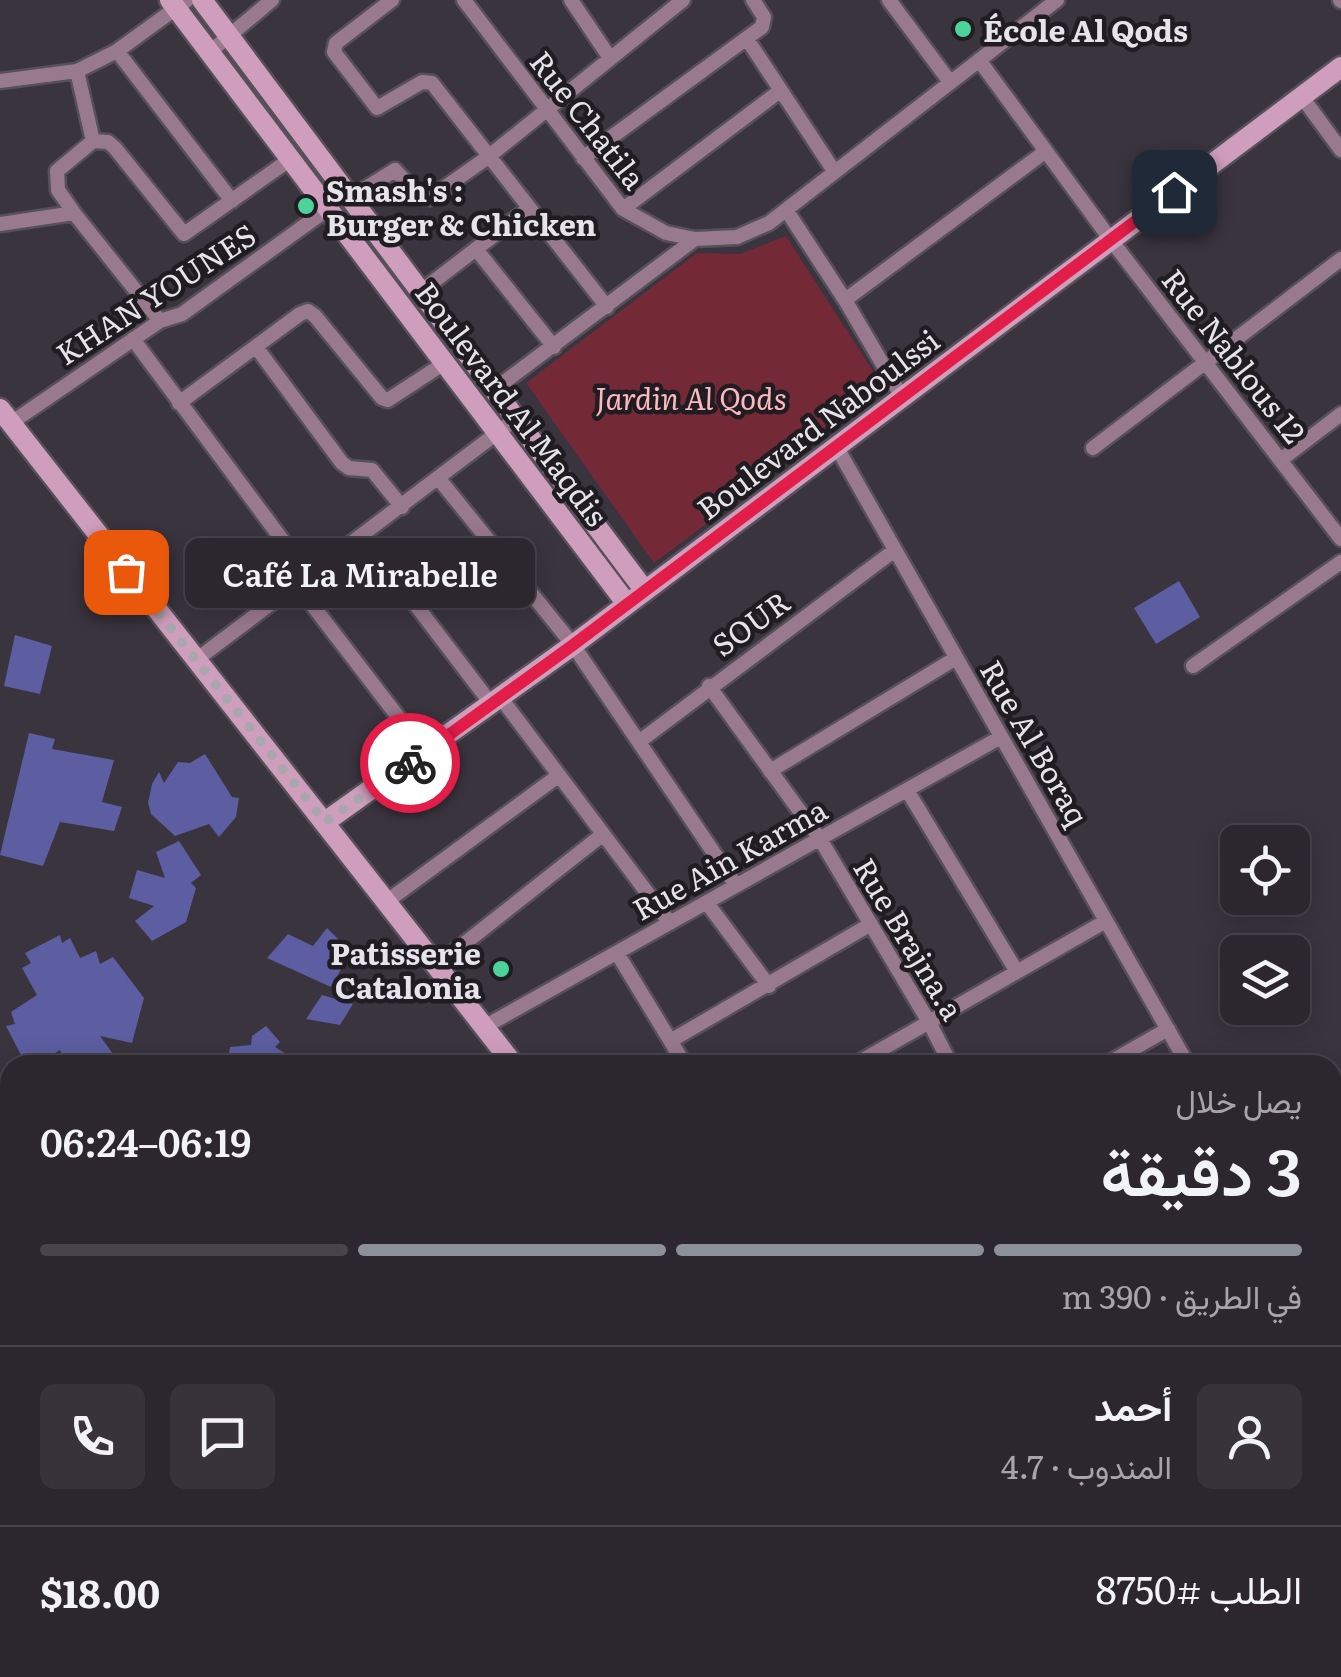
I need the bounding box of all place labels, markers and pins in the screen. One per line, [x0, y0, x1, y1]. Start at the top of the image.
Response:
place label: École Al Qods [983, 7, 1188, 51]
marker: École Al Qods [952, 18, 974, 40]
pin [1132, 150, 1217, 235]
place label: Smash's : Burger & Chicken [326, 167, 597, 245]
marker: Smash's : Burger & Chicken [295, 195, 317, 217]
pin [84, 530, 169, 615]
callout: Café La Mirabelle [186, 537, 536, 607]
place label: Patisserie Catalonia [330, 930, 482, 1008]
marker: Patisserie Catalonia [490, 958, 512, 980]

